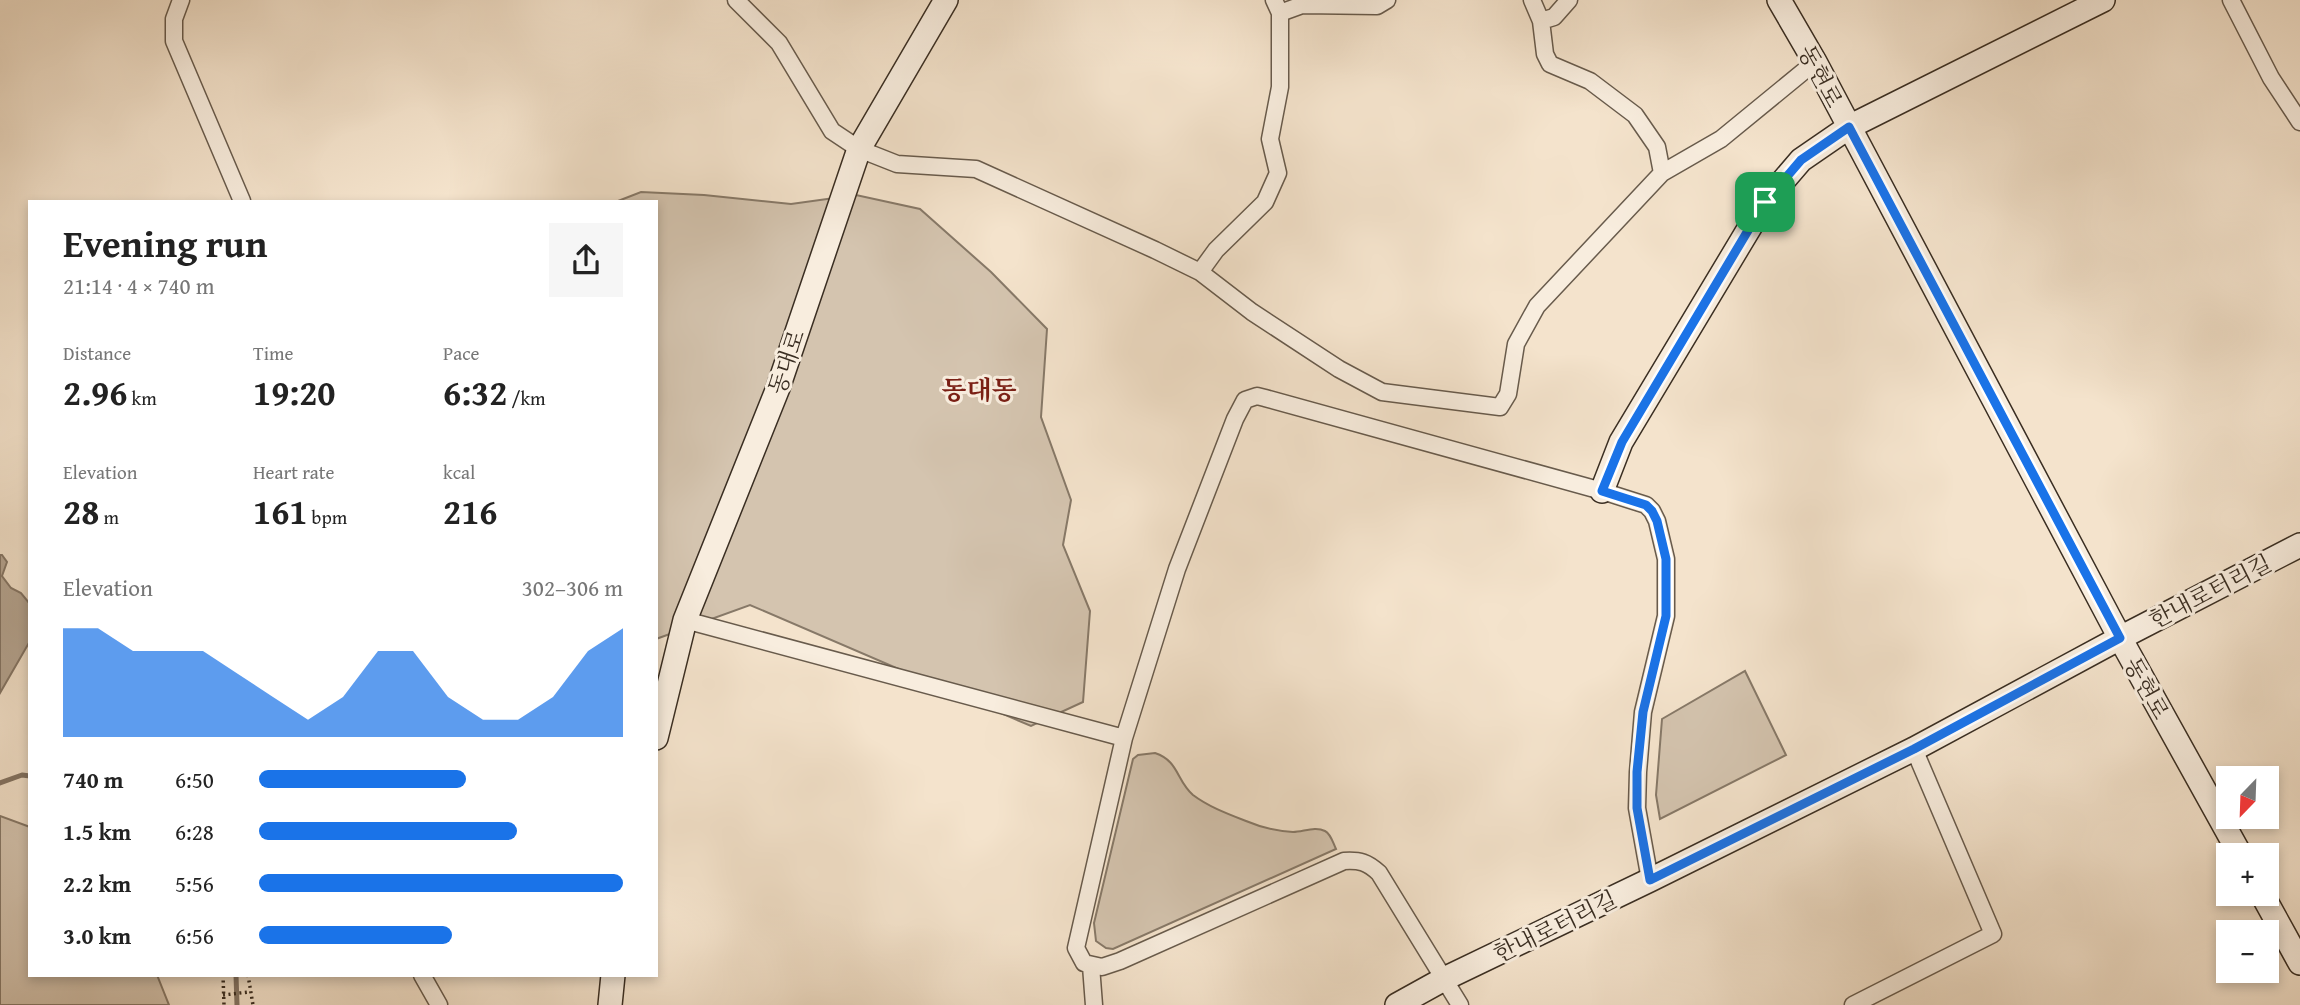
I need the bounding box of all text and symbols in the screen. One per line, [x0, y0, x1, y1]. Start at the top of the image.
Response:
street label: 동현로 [1791, 39, 1851, 113]
pin [1735, 172, 1795, 232]
icon: arrive [1746, 183, 1784, 221]
text: Evening run [63, 215, 267, 271]
button: share [549, 223, 623, 297]
text: 21:14 · 4 × 740 m [63, 269, 215, 302]
street label: 동대로 [760, 325, 812, 399]
text: Distance [63, 339, 131, 367]
text: Time [253, 339, 293, 367]
text: Pace [443, 339, 480, 367]
text: 2.96 [63, 367, 127, 418]
text: 19:20 [253, 367, 335, 418]
text: 6:32 [443, 367, 507, 418]
district label: 동대동 [941, 370, 1017, 409]
text: km [127, 384, 157, 412]
text: /km [507, 384, 546, 412]
text: Elevation [63, 458, 137, 486]
text: Heart rate [253, 458, 334, 486]
text: kcal [443, 458, 475, 486]
text: 28 [63, 486, 99, 537]
text: 161 [253, 486, 307, 537]
text: 216 [443, 486, 497, 537]
text: m [99, 503, 119, 531]
text: bpm [307, 503, 347, 531]
street label: 한내로터리길 [2143, 546, 2277, 636]
text: Elevation [63, 571, 153, 604]
text: 302–306 m [522, 571, 623, 604]
street label: 동현로 [2116, 651, 2178, 725]
text: 740 m [63, 763, 124, 796]
text: 6:50 [175, 763, 214, 796]
north arrow [2216, 766, 2278, 830]
map controls [2216, 766, 2279, 983]
text: 1.5 km [63, 815, 131, 848]
text: 6:28 [175, 815, 214, 848]
button: + [2216, 843, 2279, 906]
text: 2.2 km [63, 867, 131, 900]
text: 5:56 [175, 867, 214, 900]
street label: 한내로터리길 [1488, 882, 1622, 970]
text: 3.0 km [63, 919, 131, 952]
text: 6:56 [175, 919, 214, 952]
button: − [2216, 920, 2279, 983]

